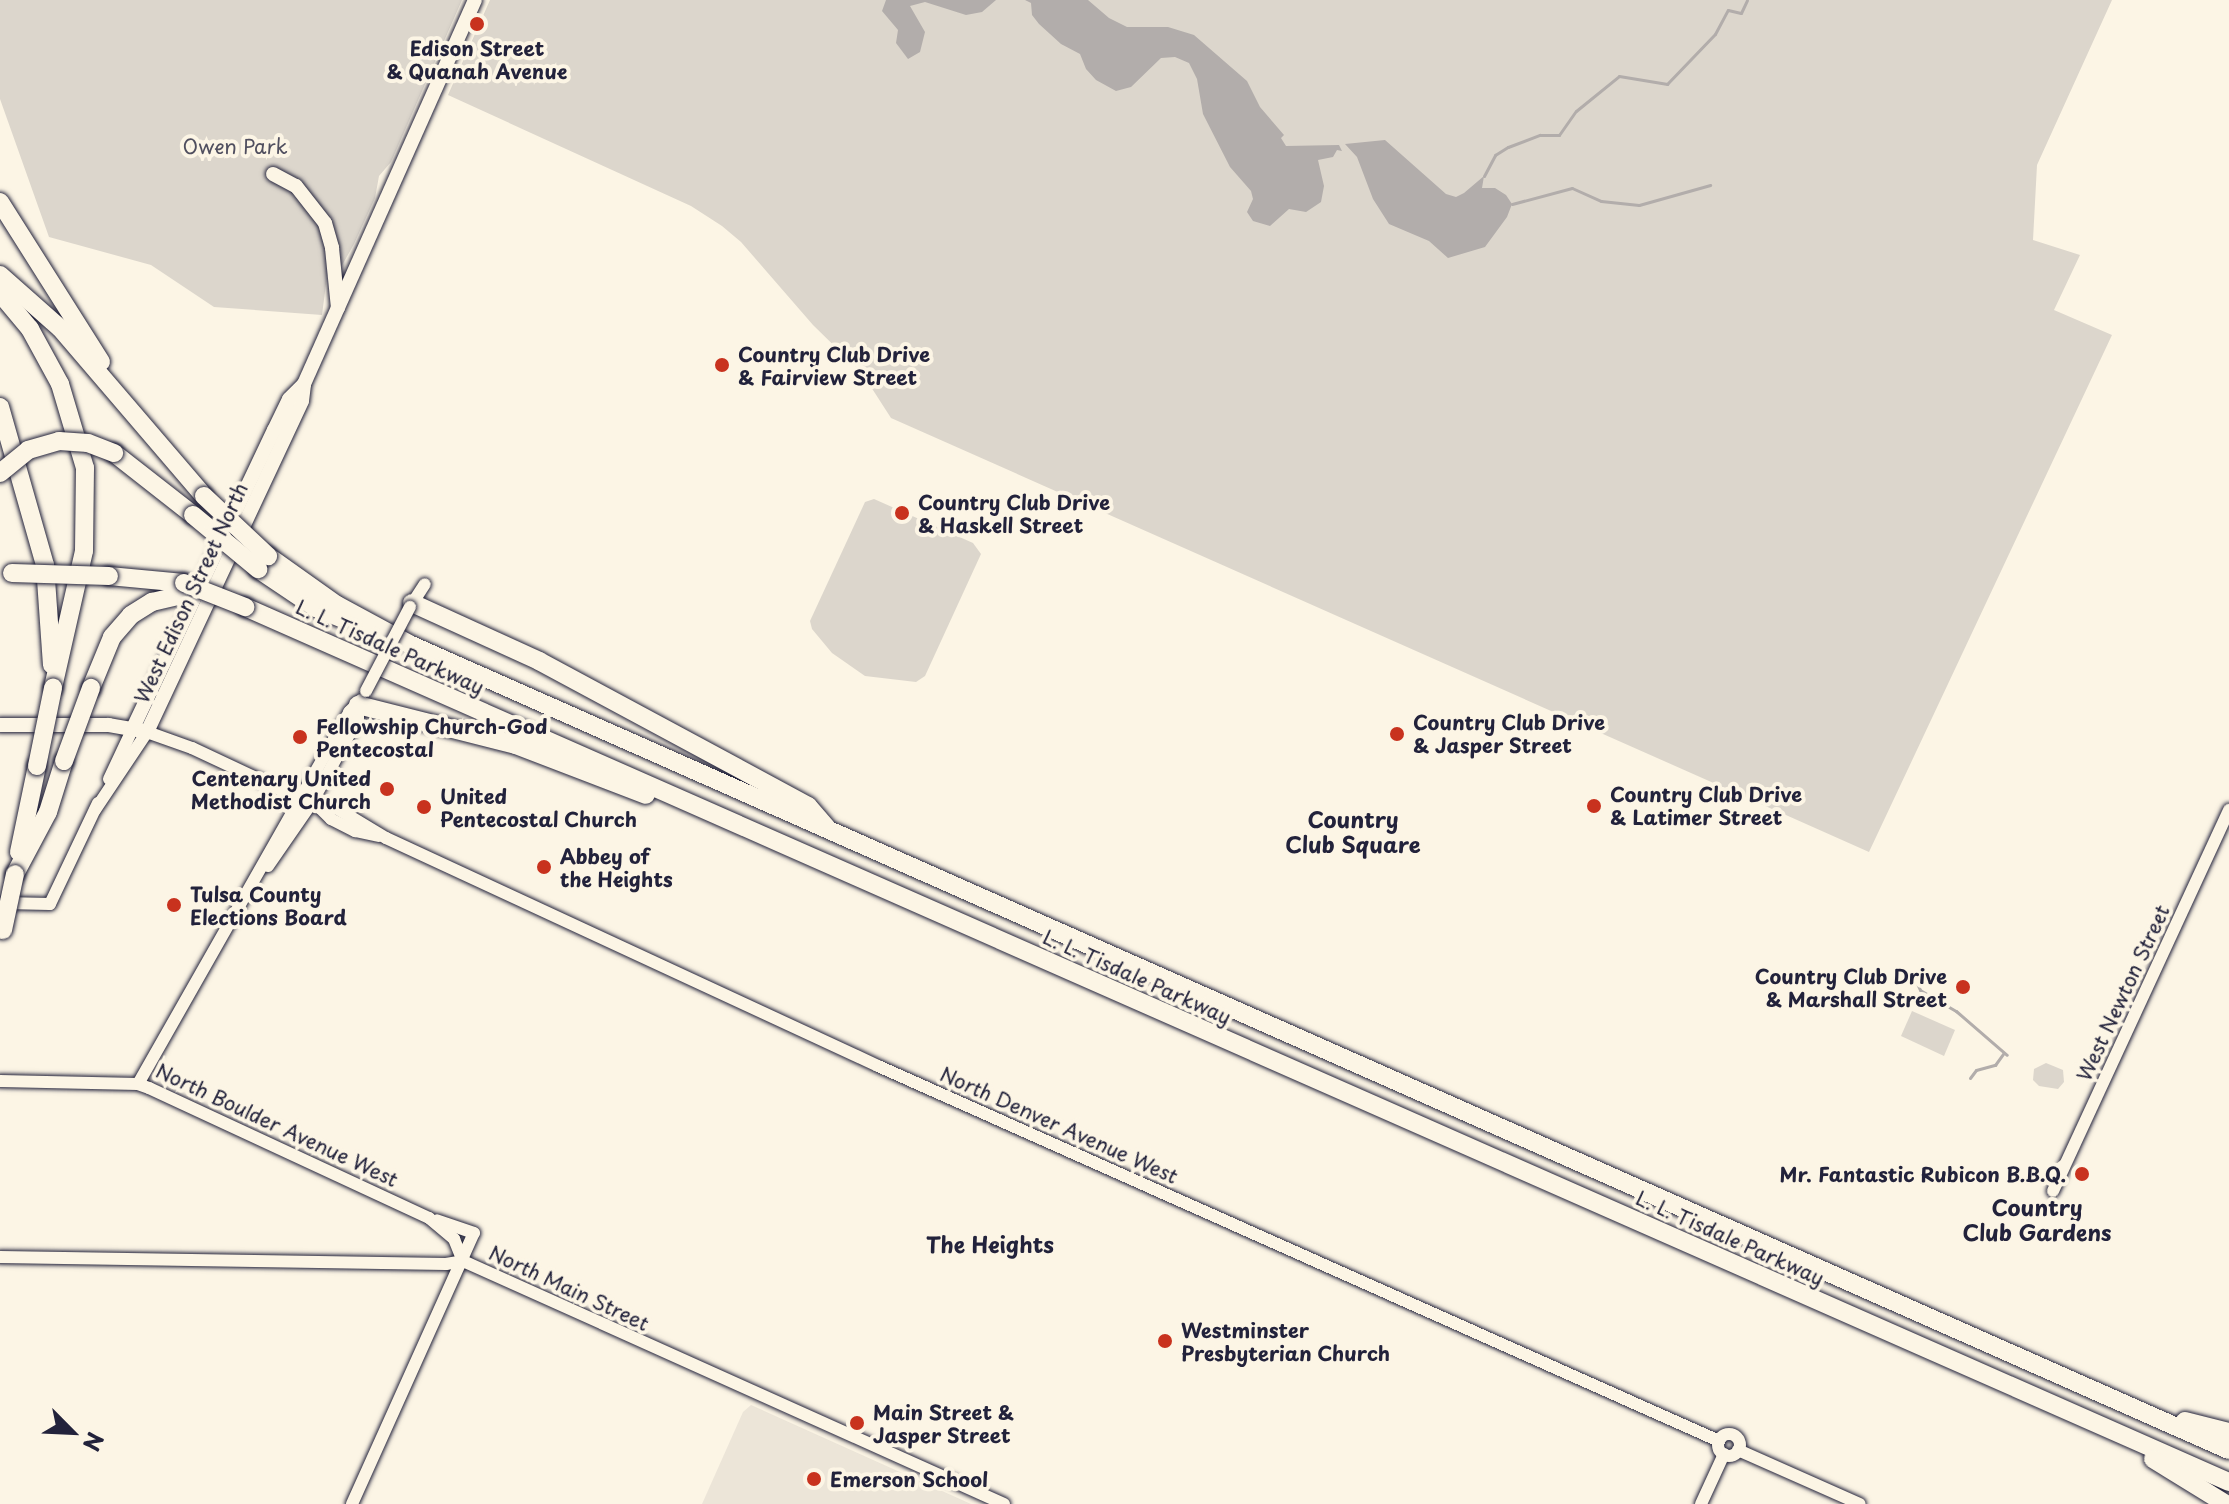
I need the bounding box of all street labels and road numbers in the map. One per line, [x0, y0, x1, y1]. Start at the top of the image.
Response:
street label: West Edison Street North [129, 478, 253, 708]
street label: L. L. Tisdale Parkway [291, 594, 489, 700]
street label: West Newton Street [2071, 900, 2175, 1086]
street label: L. L. Tisdale Parkway [1038, 924, 1236, 1030]
street label: North Boulder Avenue West [152, 1058, 402, 1192]
street label: North Denver Avenue West [936, 1062, 1182, 1188]
street label: L. L. Tisdale Parkway [1631, 1185, 1829, 1291]
street label: North Main Street [484, 1240, 654, 1336]

